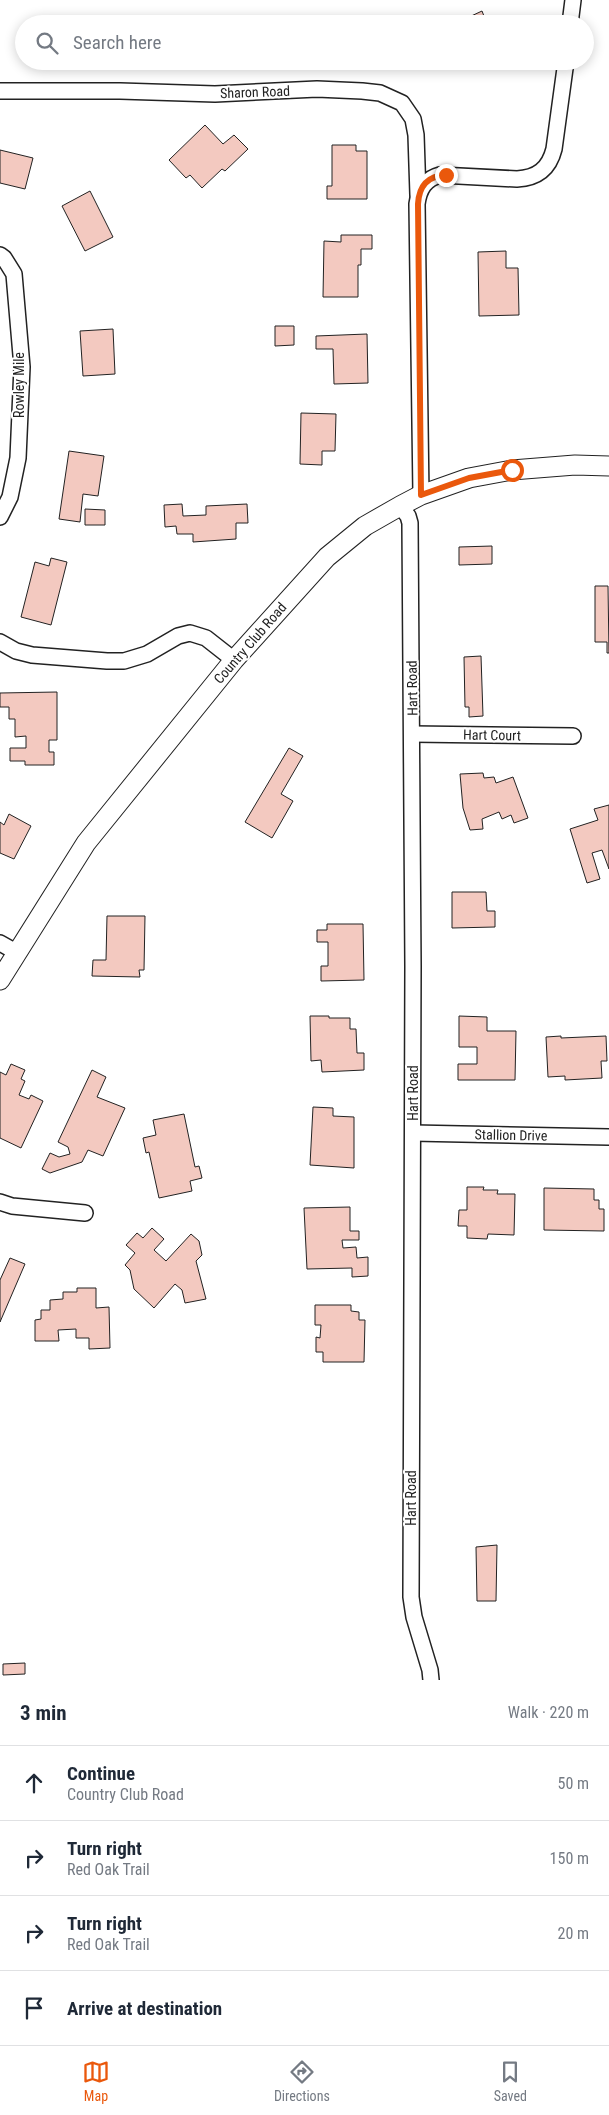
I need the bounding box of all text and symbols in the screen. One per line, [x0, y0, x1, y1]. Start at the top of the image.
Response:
search box [15, 15, 594, 70]
icon: search [33, 29, 61, 57]
text: Search here [73, 31, 161, 54]
street label: Sharon Road [220, 83, 290, 101]
route end [435, 164, 458, 187]
street label: Rowley Mile [11, 352, 27, 418]
route start [501, 459, 524, 482]
street label: Country Club Road [210, 599, 290, 687]
street label: Hart Road [404, 660, 420, 716]
street label: Hart Court [463, 726, 521, 744]
street label: Hart Road [405, 1065, 421, 1121]
street label: Stallion Drive [475, 1126, 548, 1144]
street label: Hart Road [403, 1470, 419, 1526]
text: 3 min [20, 1701, 67, 1725]
text: Walk · 220 m [508, 1703, 589, 1722]
text: Continue [67, 1762, 135, 1785]
icon: ahead [20, 1769, 48, 1797]
text: 50 m [557, 1774, 589, 1793]
text: Country Club Road [67, 1785, 184, 1804]
text: Turn right [67, 1837, 142, 1860]
icon: right [20, 1844, 48, 1872]
text: 150 m [550, 1849, 589, 1868]
text: Red Oak Trail [67, 1860, 150, 1879]
text: Turn right [67, 1912, 142, 1935]
icon: right [20, 1919, 48, 1947]
text: 20 m [557, 1924, 589, 1943]
text: Red Oak Trail [67, 1935, 150, 1954]
icon: arrive [20, 1994, 48, 2022]
text: Arrive at destination [67, 1997, 222, 2020]
tab: Map [82, 2058, 110, 2104]
tab: Directions [274, 2058, 330, 2104]
tab: Saved [494, 2058, 527, 2104]

